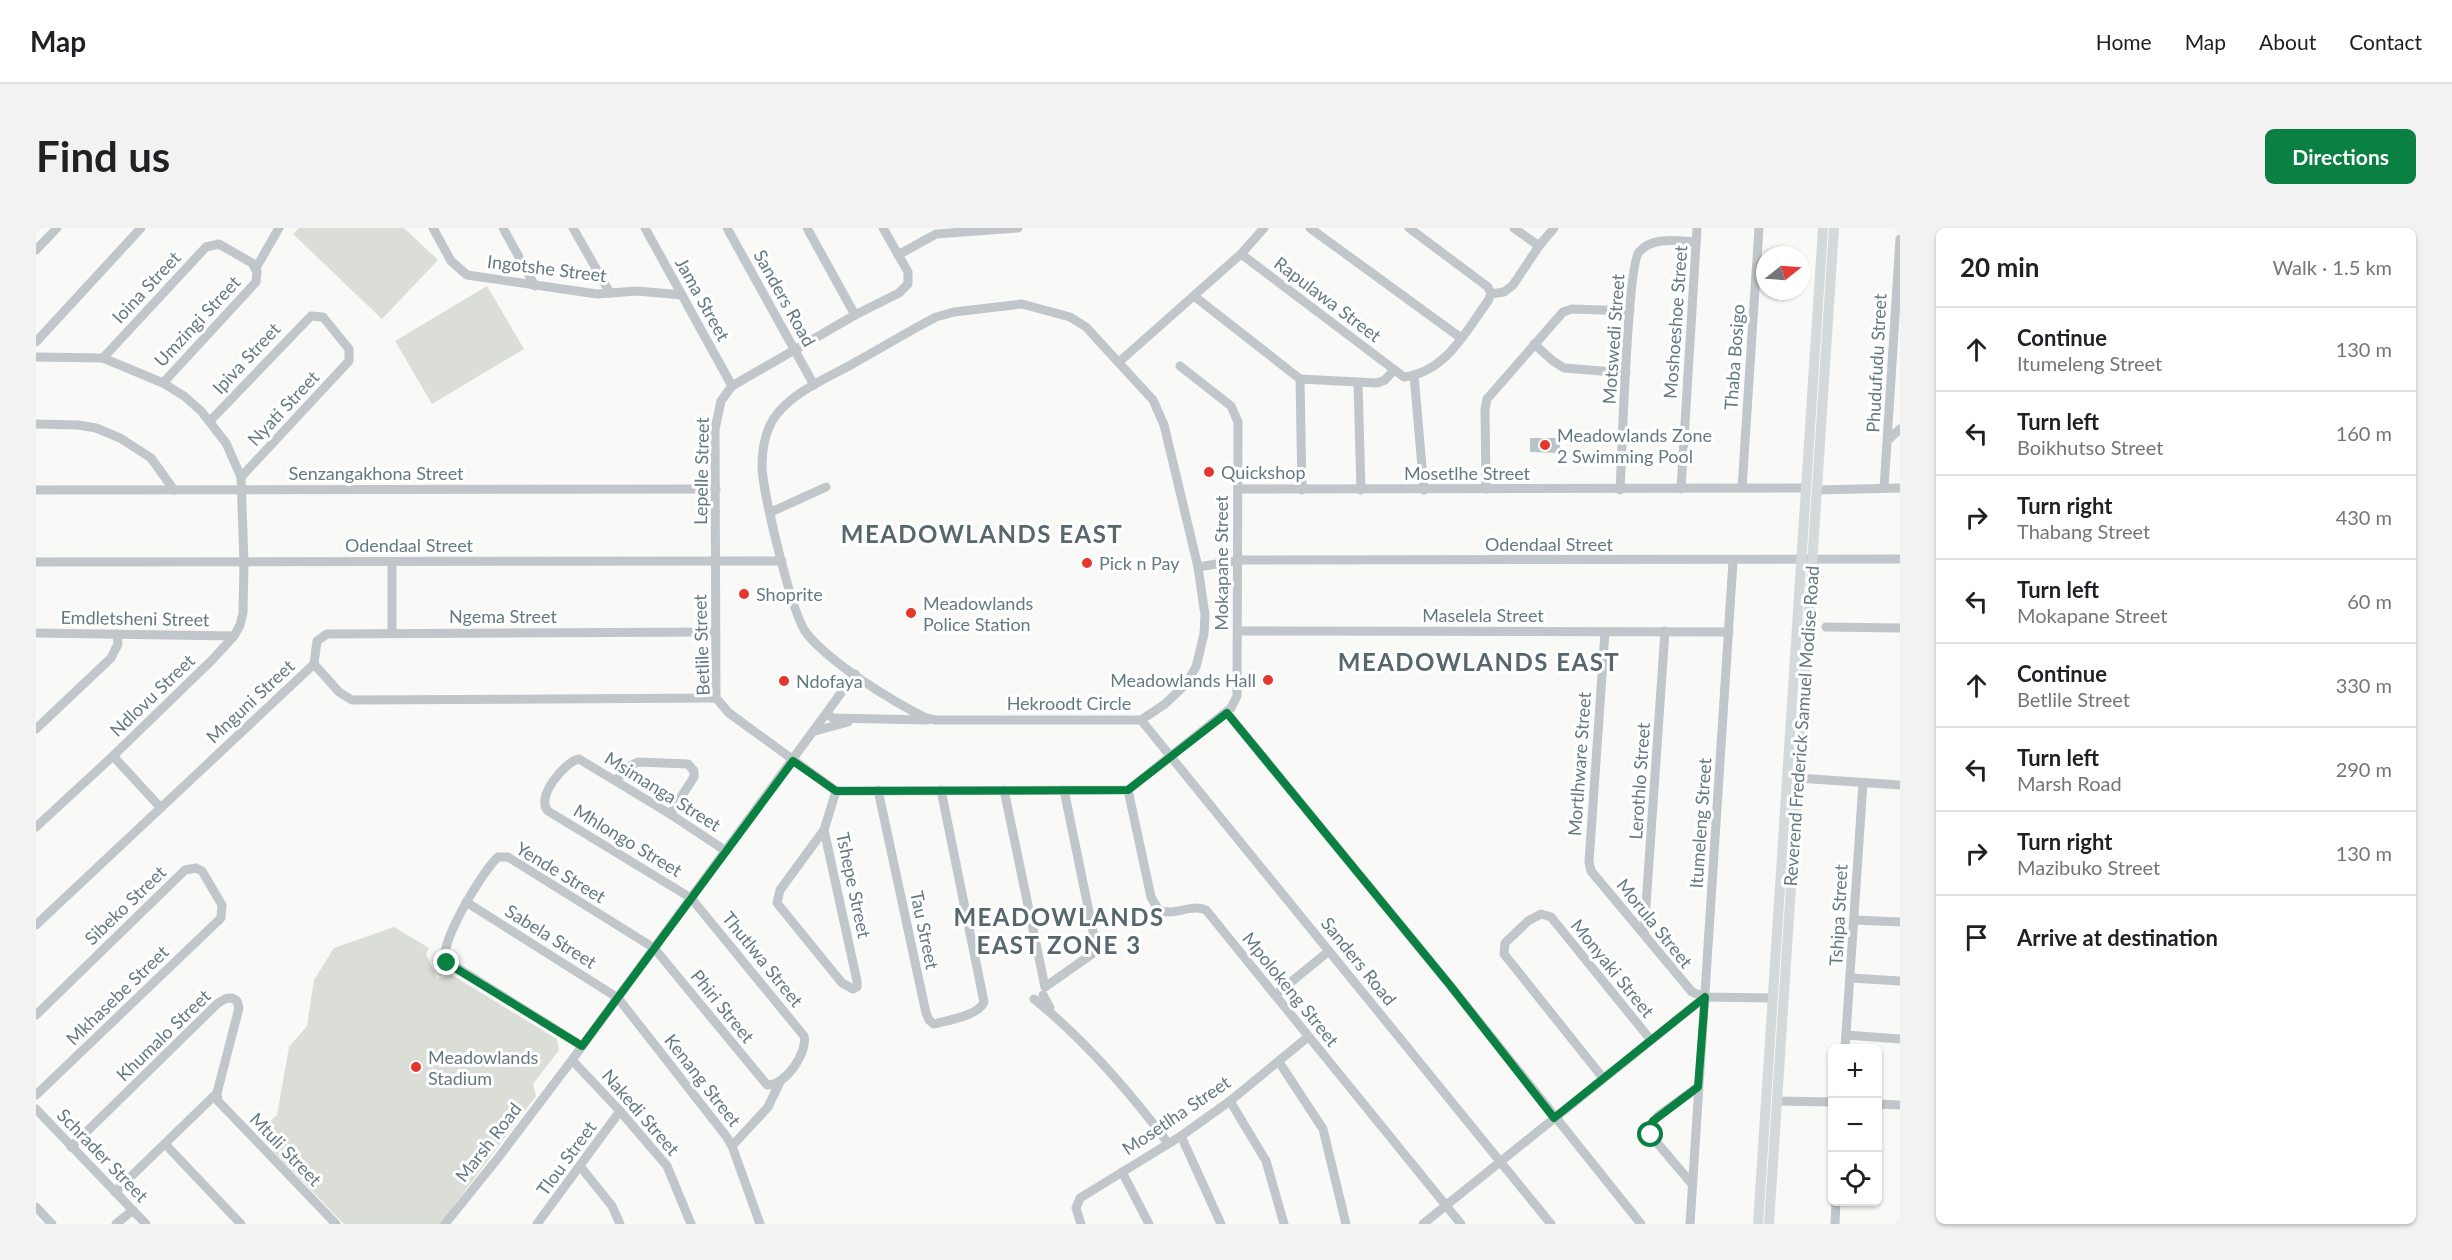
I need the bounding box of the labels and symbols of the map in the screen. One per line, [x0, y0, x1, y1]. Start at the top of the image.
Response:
street label: Moshoeshoe Street [1659, 244, 1691, 399]
street label: Ioina Street [107, 246, 185, 328]
street label: Sanders Road [749, 246, 821, 350]
north arrow [1756, 246, 1810, 300]
street label: Ingotshe Street [486, 250, 608, 286]
street label: Rapulawa Street [1270, 252, 1386, 347]
street label: Jama Street [671, 253, 735, 345]
street label: Umzingi Street [149, 271, 245, 371]
street label: Motswedi Street [1597, 273, 1629, 405]
street label: Phudufudu Street [1861, 292, 1891, 433]
street label: Thaba Bosigo [1719, 303, 1749, 411]
street label: Ipiva Street [207, 317, 285, 398]
street label: Nyati Street [243, 366, 324, 450]
street label: Lepelle Street [689, 416, 713, 525]
place label: Meadowlands Zone 2 Swimming Pool [1557, 424, 1712, 467]
marker: Meadowlands Zone 2 Swimming Pool [1538, 438, 1552, 452]
place label: Quickshop [1221, 461, 1306, 483]
street label: Senzangakhona Street [288, 462, 464, 484]
street label: Mosetlhe Street [1404, 462, 1531, 484]
marker: Quickshop [1202, 465, 1216, 479]
street label: Mokapane Street [1210, 495, 1232, 631]
district label: MEADOWLANDS EAST [841, 519, 1123, 548]
street label: Odendaal Street [1485, 533, 1614, 555]
street label: Odendaal Street [345, 534, 474, 556]
place label: Pick n Pay [1099, 552, 1180, 574]
marker: Pick n Pay [1080, 556, 1094, 570]
street label: Reverend Frederick Samuel Modise Road [1779, 565, 1823, 887]
place label: Shoprite [756, 583, 823, 605]
marker: Shoprite [737, 587, 751, 601]
place label: Meadowlands Police Station [923, 592, 1033, 635]
street label: Betlile Street [688, 593, 714, 696]
street label: Maselela Street [1422, 604, 1544, 626]
street label: Ngema Street [449, 605, 558, 627]
street label: Emdletsheni Street [60, 606, 210, 630]
marker: Meadowlands Police Station [904, 606, 918, 620]
district label: MEADOWLANDS EAST [1338, 647, 1620, 676]
street label: Ndlovu Street [105, 649, 199, 741]
street label: Mnguni Street [201, 654, 299, 747]
place label: Meadowlands Hall [1110, 669, 1256, 691]
place label: Ndofaya [796, 670, 863, 692]
marker: Meadowlands Hall [1261, 673, 1275, 687]
marker: Ndofaya [777, 674, 791, 688]
street label: Mortlhware Street [1563, 691, 1595, 837]
street label: Hekroodt Circle [1007, 692, 1131, 714]
street label: Lerothlo Street [1624, 721, 1654, 840]
street label: Msimanga Street [601, 747, 726, 836]
street label: Itumeleng Street [1684, 756, 1716, 889]
street label: Mhlongo Street [570, 799, 687, 881]
street label: Tshepe Street [832, 830, 876, 940]
street label: Yende Street [512, 837, 610, 908]
street label: Sibeko Street [80, 860, 171, 949]
street label: Tshipa Street [1824, 863, 1852, 966]
street label: Morula Street [1612, 874, 1698, 972]
street label: Tau Street [906, 889, 944, 972]
street label: Sabela Street [501, 899, 601, 973]
district label: MEADOWLANDS EAST ZONE 3 [953, 902, 1165, 959]
street label: Thutlwa Street [718, 907, 808, 1012]
street label: Sanders Road [1317, 912, 1401, 1010]
street label: Monyaki Street [1567, 914, 1660, 1022]
street label: Mpolokeng Street [1238, 927, 1344, 1051]
street label: Mkhasebe Street [61, 940, 173, 1049]
route end [433, 949, 459, 975]
street label: Phiri Street [687, 965, 760, 1048]
street label: Khumalo Street [111, 984, 215, 1085]
street label: Kenang Street [660, 1029, 746, 1131]
place label: Meadowlands Stadium [428, 1046, 538, 1089]
marker: Meadowlands Stadium [409, 1060, 423, 1074]
street label: Nakedi Street [598, 1064, 685, 1160]
street label: Mosetlha Street [1118, 1070, 1235, 1159]
street label: Marsh Road [450, 1098, 526, 1186]
street label: Schrader Street [53, 1104, 153, 1207]
street label: Mtuli Street [246, 1108, 327, 1191]
street label: Tlou Street [532, 1116, 601, 1200]
route start [1637, 1121, 1663, 1147]

